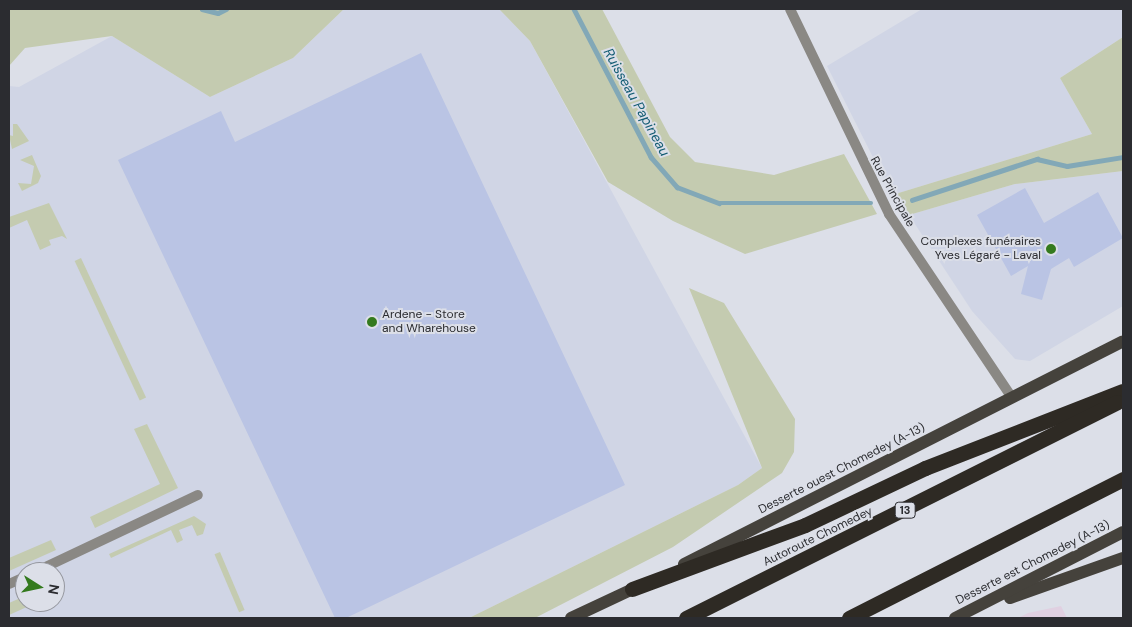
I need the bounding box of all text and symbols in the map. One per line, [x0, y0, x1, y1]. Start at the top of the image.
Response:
water label: Ruisseau Papineau [600, 45, 674, 159]
street label: Rue Principale [867, 154, 917, 230]
place label: Complexes funéraires Yves Légaré - Laval [921, 235, 1041, 263]
marker: Complexes funéraires Yves Légaré - Laval [1045, 243, 1057, 255]
place label: Ardene - Store and Wharehouse [382, 308, 476, 336]
marker: Ardene - Store and Wharehouse [366, 316, 378, 328]
street label: Desserte ouest Chomedey (A-13) [756, 421, 928, 517]
road number: 13 [894, 502, 916, 518]
street label: Autoroute Chomedey [761, 504, 875, 570]
street label: Desserte est Chomedey (A-13) [954, 518, 1112, 608]
north arrow [15, 562, 65, 612]
text: N [44, 583, 64, 596]

